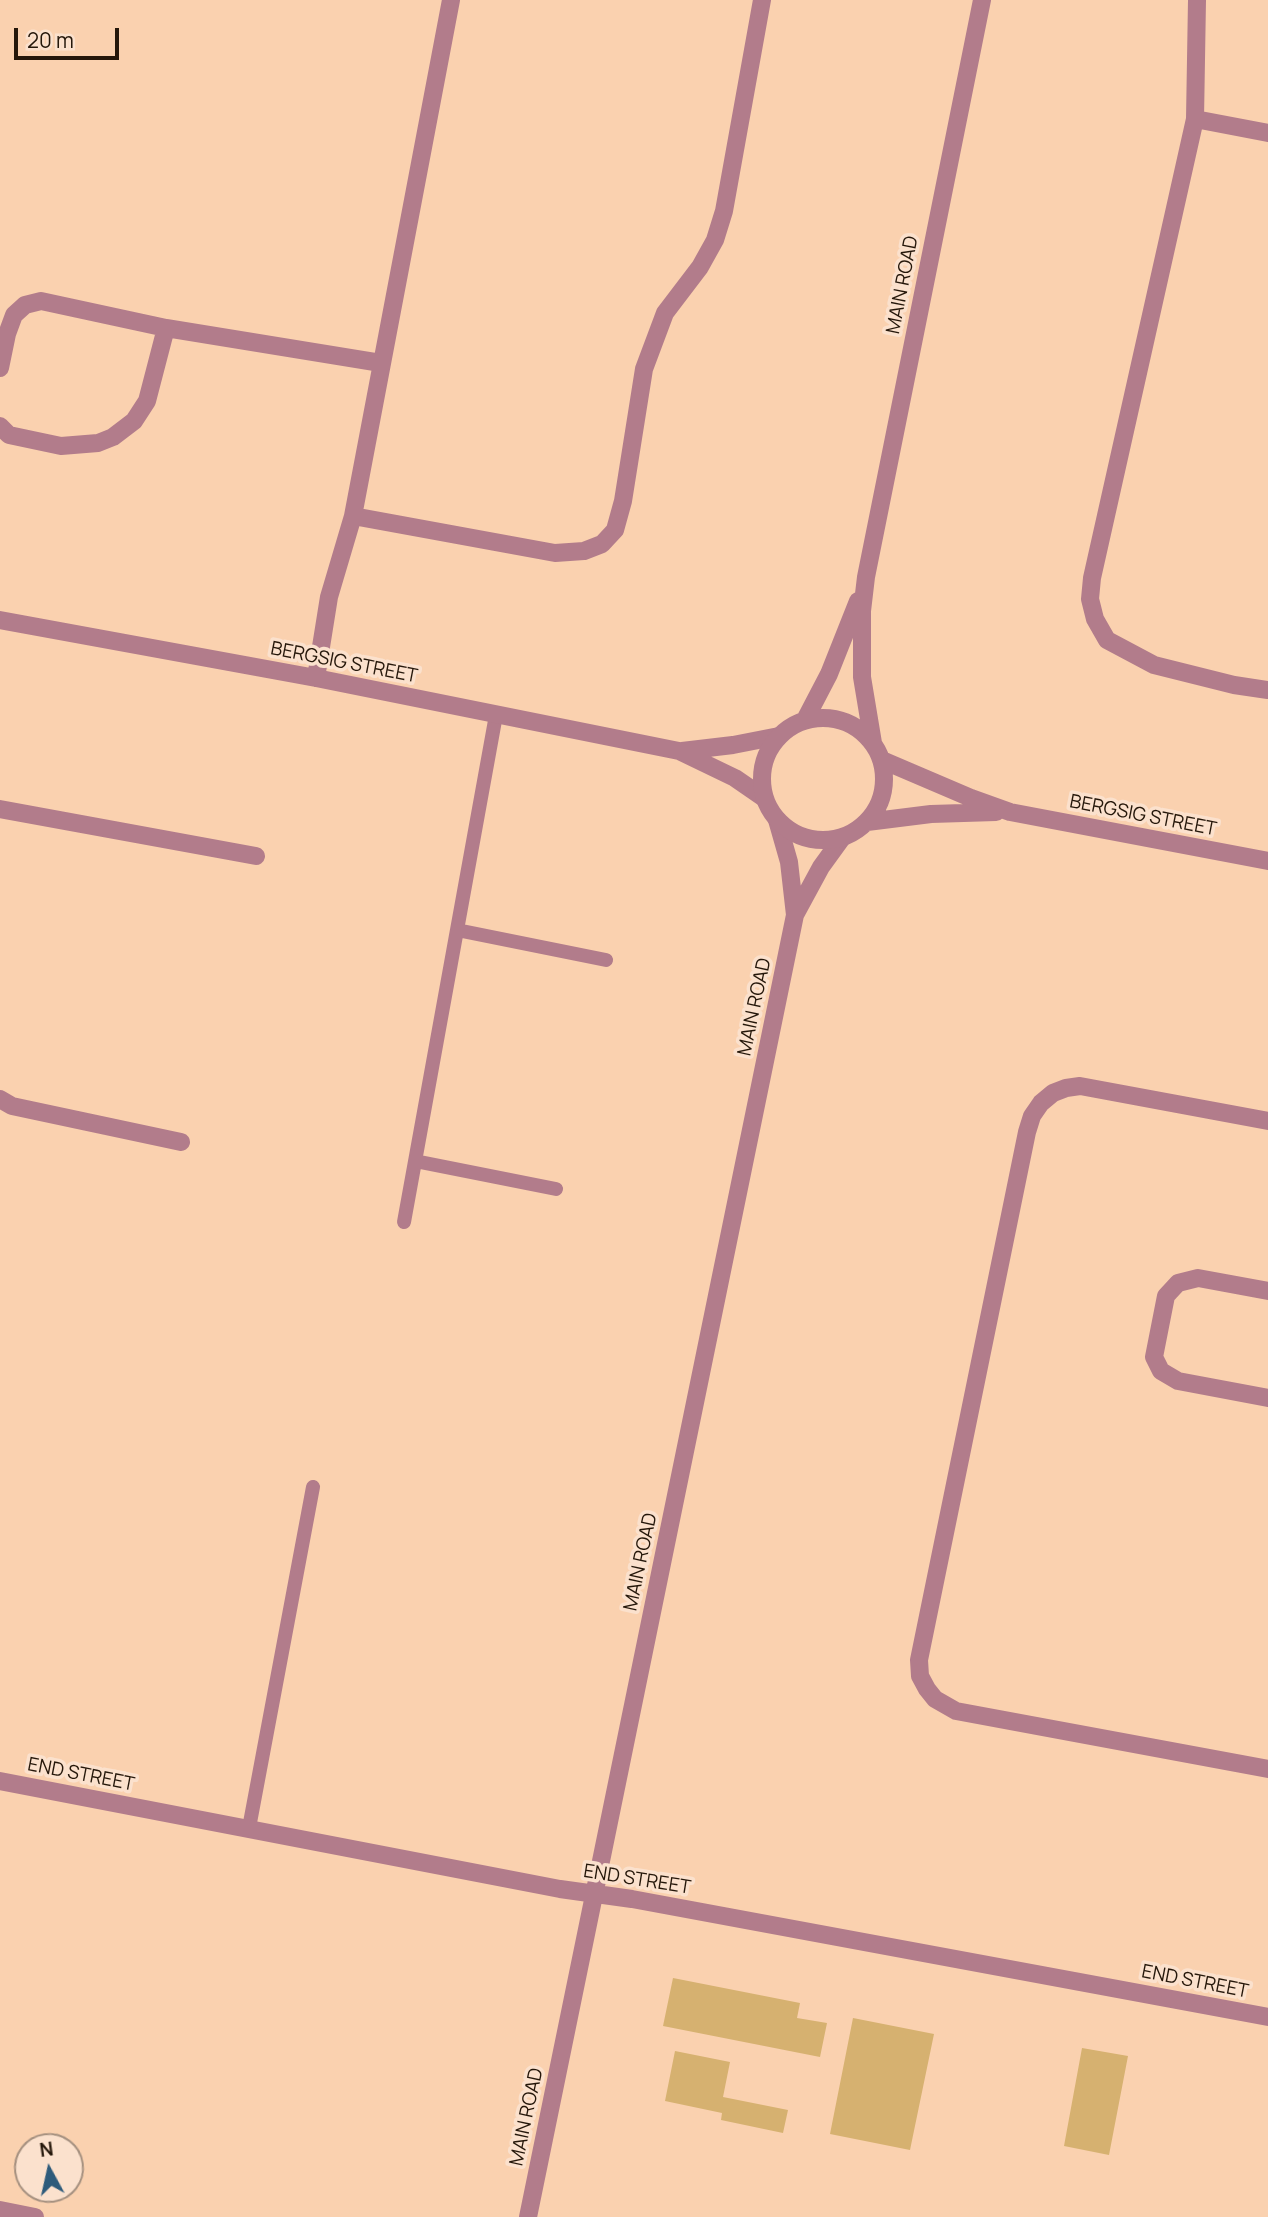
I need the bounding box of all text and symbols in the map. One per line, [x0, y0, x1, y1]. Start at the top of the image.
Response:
scale bar [18, 14, 122, 58]
text: 20 m [27, 26, 74, 54]
street label: MAIN ROAD [882, 234, 924, 336]
street label: BERGSIG STREET [269, 638, 419, 688]
street label: BERGSIG STREET [1068, 791, 1218, 841]
street label: MAIN ROAD [734, 956, 776, 1058]
street label: MAIN ROAD [620, 1511, 662, 1613]
street label: END STREET [26, 1753, 136, 1797]
street label: END STREET [582, 1860, 692, 1900]
street label: END STREET [1140, 1960, 1250, 2004]
street label: MAIN ROAD [506, 2066, 548, 2168]
north arrow [14, 2133, 84, 2203]
text: N [38, 2135, 55, 2163]

